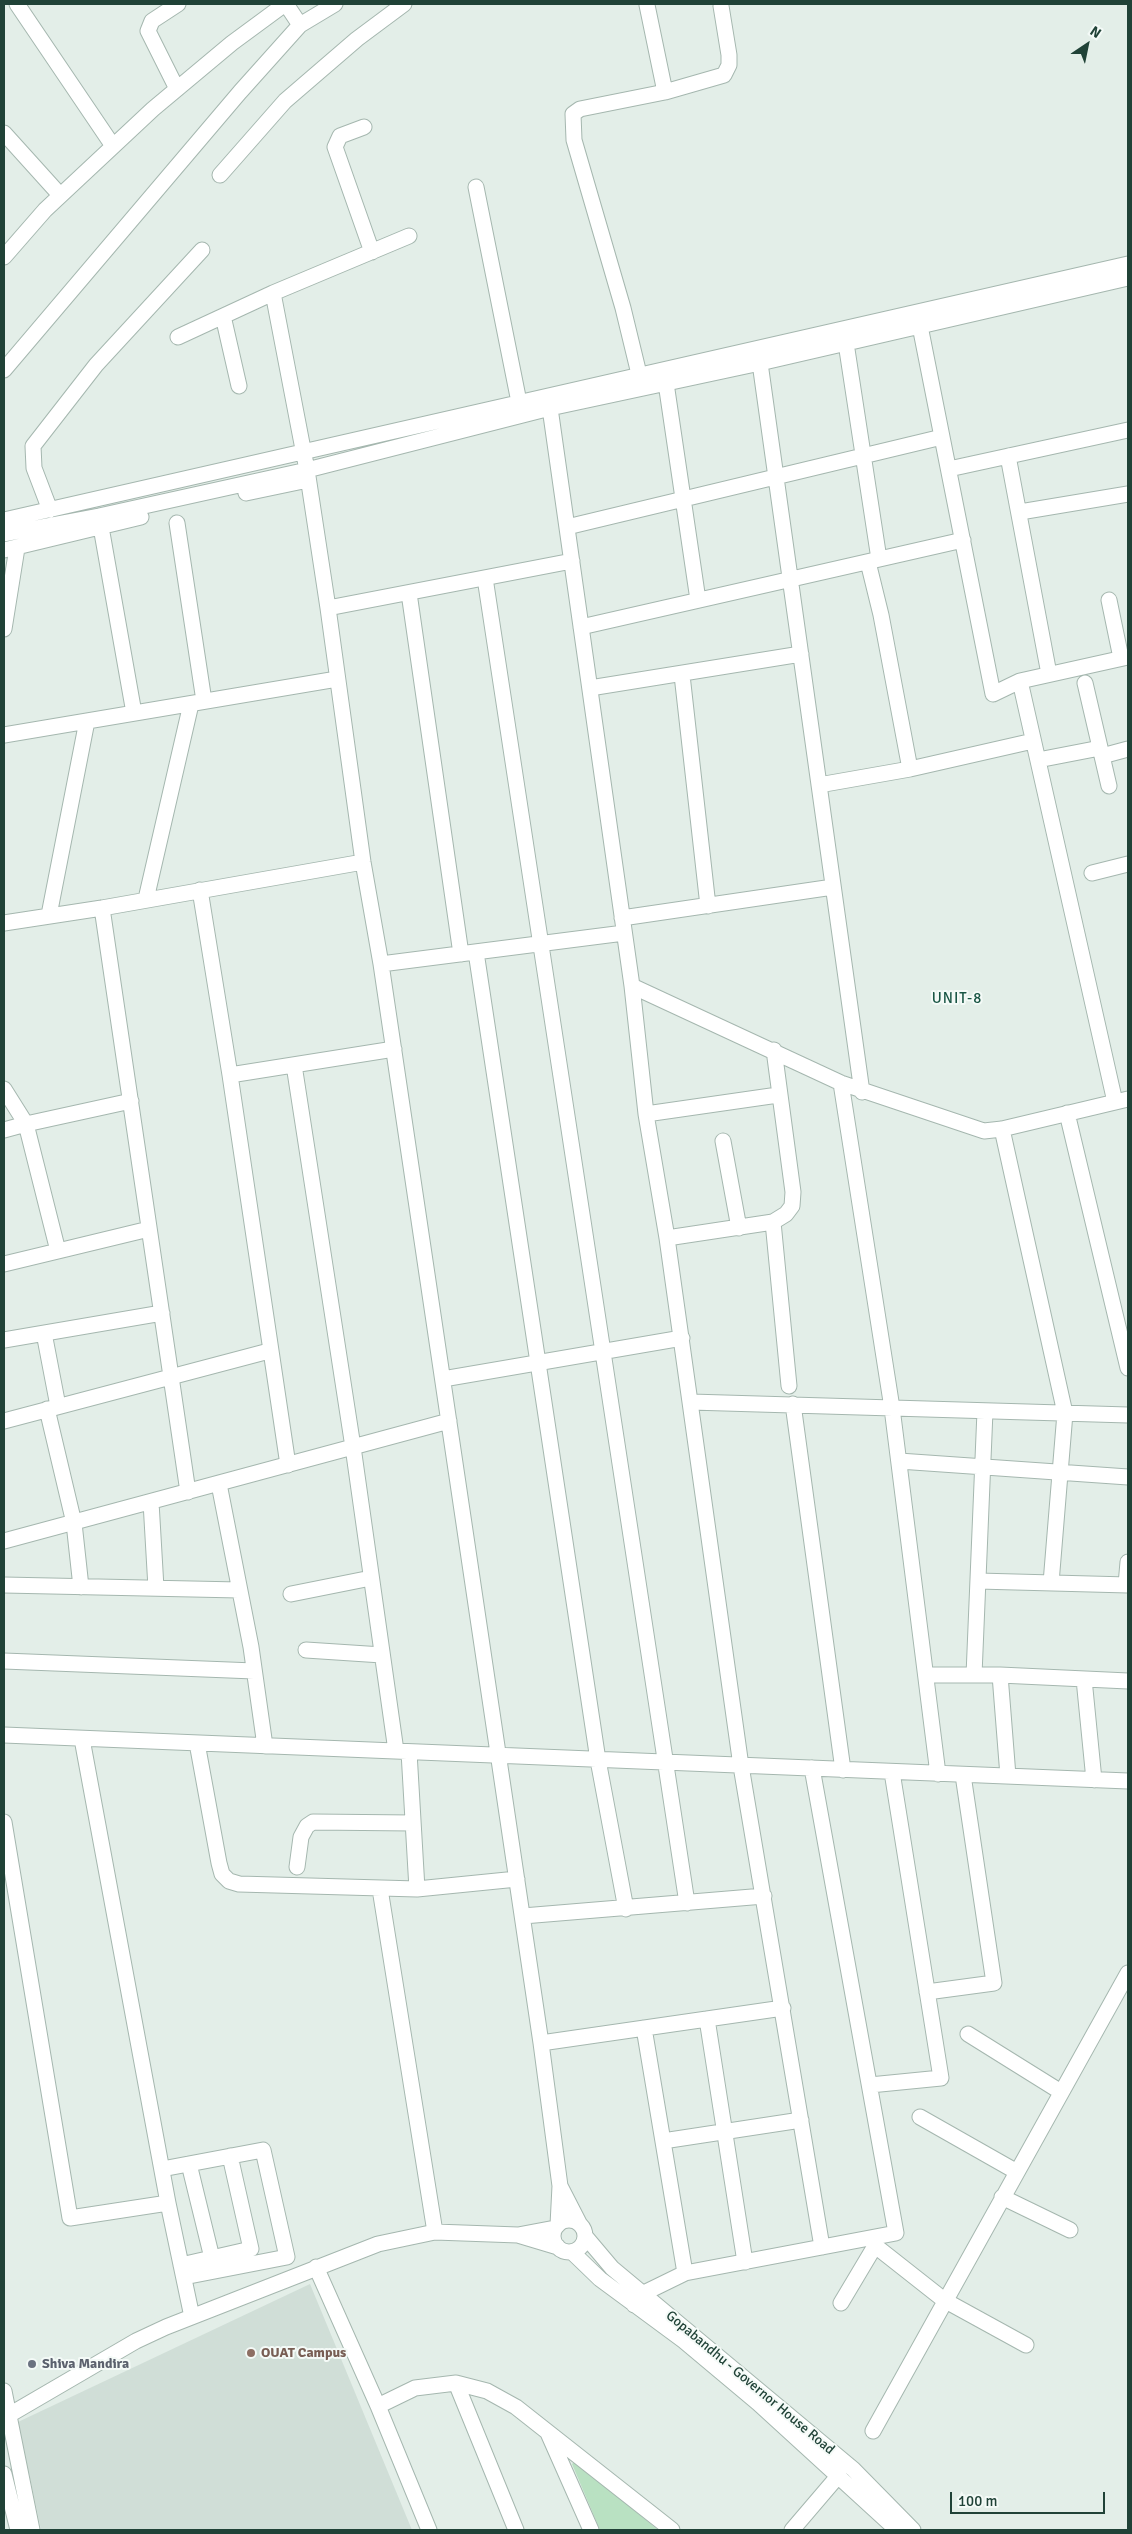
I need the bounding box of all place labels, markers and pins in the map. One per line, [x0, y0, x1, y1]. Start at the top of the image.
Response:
place label: OUAT Campus [261, 2345, 346, 2361]
marker: OUAT Campus [245, 2347, 257, 2359]
place label: Shiva Mandira [42, 2356, 129, 2372]
marker: Shiva Mandira [26, 2358, 38, 2370]

